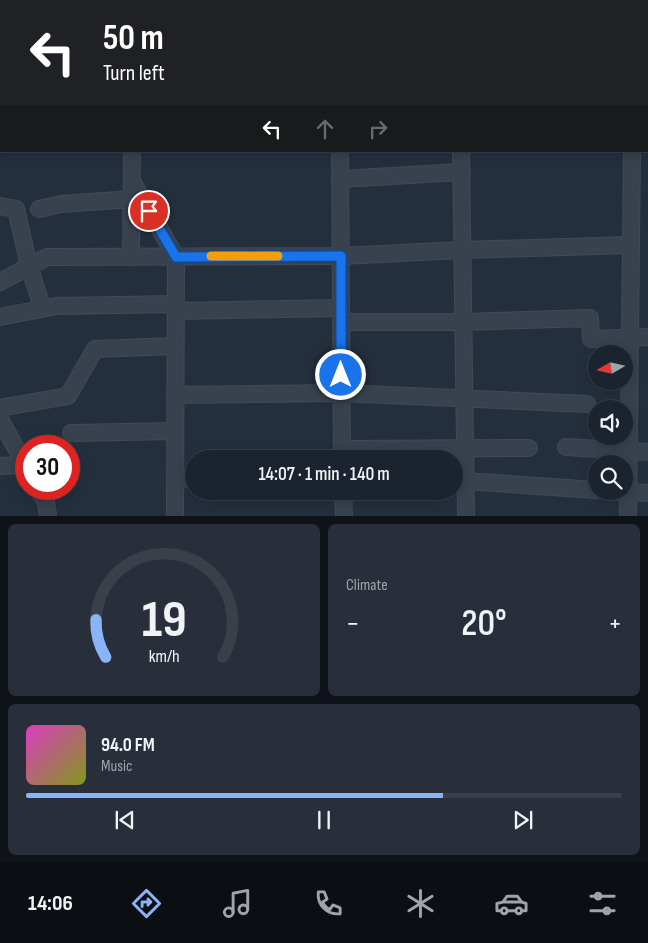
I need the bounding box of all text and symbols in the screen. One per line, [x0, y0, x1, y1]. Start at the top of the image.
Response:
text: 50 m [103, 17, 164, 60]
icon: left [20, 20, 85, 85]
text: Turn left [103, 60, 165, 87]
icon: left [258, 115, 286, 143]
icon: ahead [311, 115, 339, 143]
icon: right [364, 115, 392, 143]
pin [128, 190, 170, 232]
icon: arrive [135, 197, 163, 225]
north arrow [588, 345, 632, 390]
map controls [588, 345, 633, 500]
position arrow [314, 348, 366, 400]
button: sound [588, 400, 633, 445]
speed limit sign: 30 [15, 435, 80, 500]
button: search [588, 455, 633, 500]
text: 14:07 · 1 min · 140 m [258, 463, 390, 486]
text: Climate [346, 576, 388, 595]
text: 19 [141, 589, 187, 652]
text: 20° [461, 601, 507, 646]
text: − [346, 607, 360, 640]
text: + [608, 607, 622, 640]
text: km/h [149, 646, 179, 667]
text: 94.0 FM [101, 734, 155, 757]
text: Music [101, 757, 132, 776]
icon: previous [111, 806, 139, 834]
icon: pause [310, 806, 338, 834]
icon: next [509, 806, 537, 834]
icon: directions [129, 886, 164, 921]
icon: music [220, 886, 255, 921]
icon: phone [311, 886, 346, 921]
icon: climate [403, 886, 438, 921]
icon: car [494, 886, 529, 921]
icon: filters [585, 886, 620, 921]
text: 14:06 [28, 890, 73, 917]

